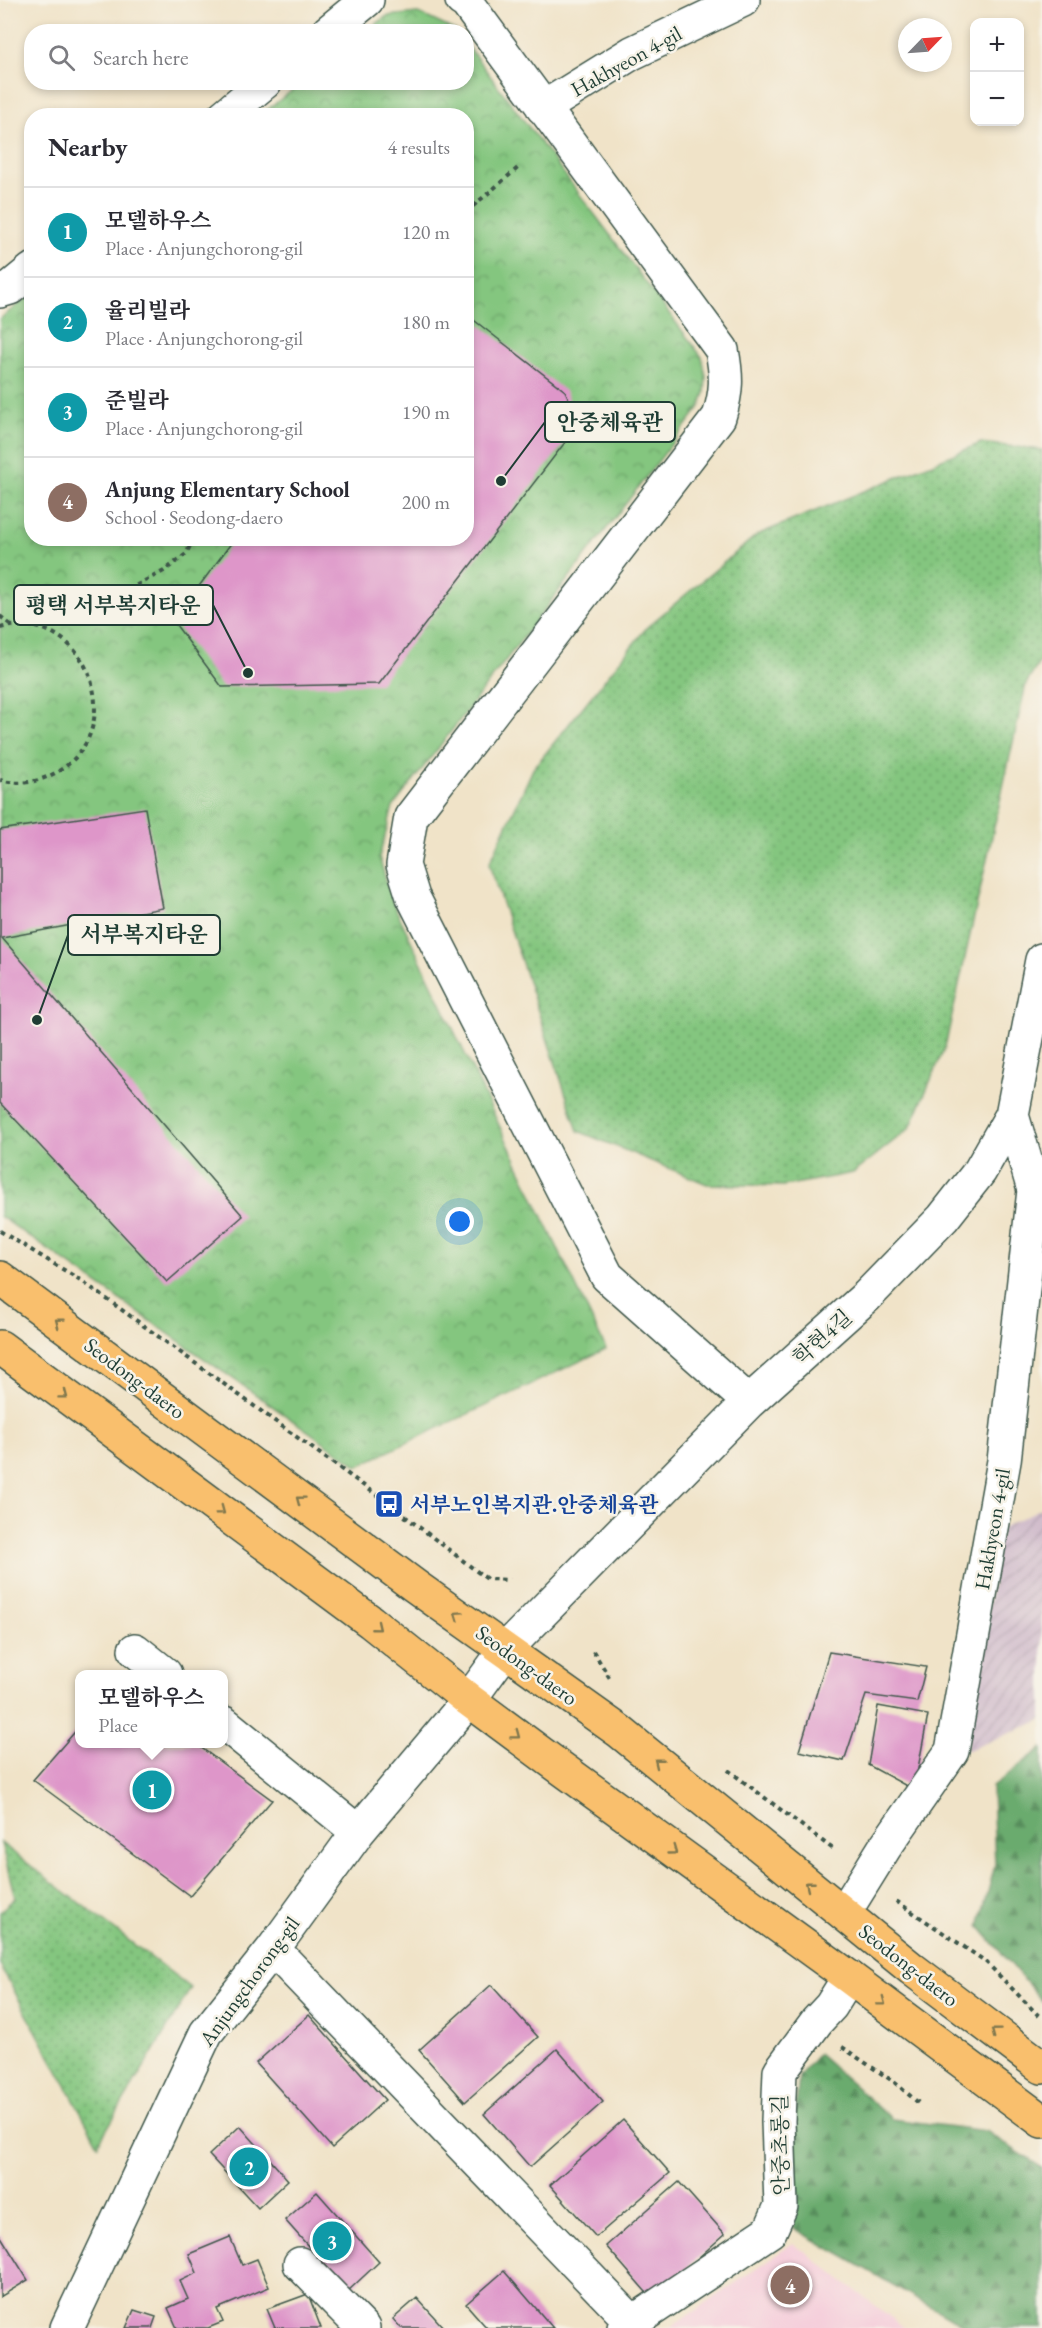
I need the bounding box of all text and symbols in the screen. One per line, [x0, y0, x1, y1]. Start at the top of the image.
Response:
north arrow [898, 18, 952, 72]
map controls [970, 18, 1024, 126]
button: + [970, 18, 1024, 72]
street label: Hakhyeon 4-gil [566, 19, 686, 103]
search box [24, 24, 474, 90]
icon: search [45, 41, 78, 74]
text: Search here [93, 43, 188, 72]
button: − [970, 72, 1024, 126]
text: Nearby [48, 130, 128, 164]
text: 4 results [387, 134, 450, 160]
text: 모델하우스 [105, 206, 211, 235]
text: 1 [62, 219, 73, 245]
text: 120 m [402, 219, 450, 245]
text: Place · Anjungchorong-gil [105, 235, 303, 261]
text: 율리빌라 [105, 296, 190, 325]
text: 2 [62, 309, 73, 335]
text: 180 m [402, 309, 450, 335]
text: Place · Anjungchorong-gil [105, 325, 303, 351]
text: 준빌라 [105, 386, 169, 415]
text: 3 [62, 399, 73, 425]
text: 190 m [402, 399, 450, 425]
callout: 안중체육관 [545, 402, 675, 442]
text: 안중체육관 [557, 408, 664, 437]
text: Place · Anjungchorong-gil [105, 415, 303, 441]
text: Anjung Elementary School [105, 475, 350, 504]
text: 4 [62, 489, 73, 515]
text: 200 m [402, 489, 450, 515]
text: School · Seodong-daero [105, 504, 283, 530]
callout: 평택 서부복지타운 [14, 585, 213, 625]
text: 평택 서부복지타운 [25, 591, 201, 620]
callout: 서부복지타운 [68, 915, 220, 955]
text: 서부복지타운 [80, 920, 208, 949]
your location [445, 1207, 474, 1236]
street label: 학현4길 [787, 1303, 857, 1371]
one-way arrow [55, 1318, 66, 1329]
street label: Seodong-daero [79, 1331, 191, 1425]
one-way arrow [57, 1387, 68, 1398]
street label: Hakhyeon 4-gil [968, 1466, 1016, 1592]
bus stop icon: 서부노인복지관.안중체육관 [373, 1488, 405, 1520]
place label: 서부노인복지관.안중체육관 [410, 1491, 659, 1518]
one-way arrow [296, 1497, 307, 1508]
one-way arrow [214, 1504, 225, 1515]
one-way arrow [453, 1611, 464, 1622]
street label: Seodong-daero [471, 1619, 583, 1711]
one-way arrow [370, 1620, 381, 1631]
popup [75, 1670, 228, 1748]
text: 모델하우스 [98, 1683, 205, 1712]
text: Place [98, 1712, 138, 1738]
one-way arrow [509, 1728, 520, 1739]
one-way arrow [654, 1758, 665, 1769]
pin: 1 [132, 1768, 172, 1812]
one-way arrow [666, 1843, 677, 1854]
one-way arrow [805, 1881, 816, 1892]
street label: Anjungchorong-gil [192, 1911, 305, 2052]
street label: Seodong-daero [854, 1917, 964, 2013]
one-way arrow [875, 1994, 886, 2005]
one-way arrow [991, 2028, 1002, 2039]
street label: 안중초롱길 [766, 2094, 794, 2196]
pin: 2 [230, 2144, 268, 2190]
pin: 3 [312, 2218, 352, 2264]
pin: 4 [770, 2262, 810, 2308]

